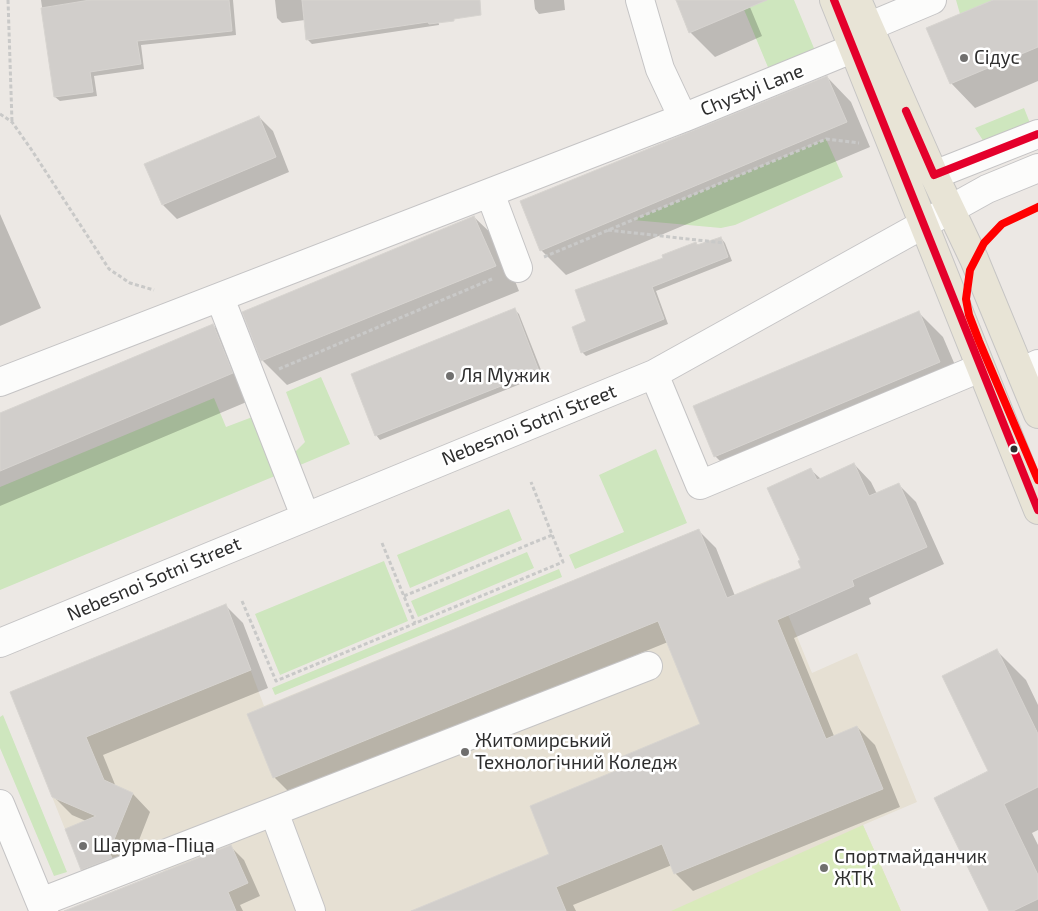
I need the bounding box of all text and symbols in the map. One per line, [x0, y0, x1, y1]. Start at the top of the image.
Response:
place label: Сідус [974, 47, 1020, 69]
marker: Сідус [958, 52, 970, 64]
street label: Chystyi Lane [697, 59, 807, 121]
place label: Ля Мужик [460, 365, 550, 387]
marker: Ля Мужик [444, 370, 456, 382]
street label: Nebesnoi Sotni Street [438, 379, 620, 471]
unlabelled marker [1009, 444, 1019, 454]
street label: Nebesnoi Sotni Street [64, 532, 244, 626]
place label: Житомирський Технологічний Коледж [475, 730, 677, 774]
marker: Житомирський Технологічний Коледж [459, 746, 471, 758]
place label: Шаурма-Піца [93, 835, 215, 857]
marker: Шаурма-Піца [77, 840, 89, 852]
place label: Спортмайданчик ЖТК [834, 846, 987, 890]
marker: Спортмайданчик ЖТК [818, 862, 830, 874]

